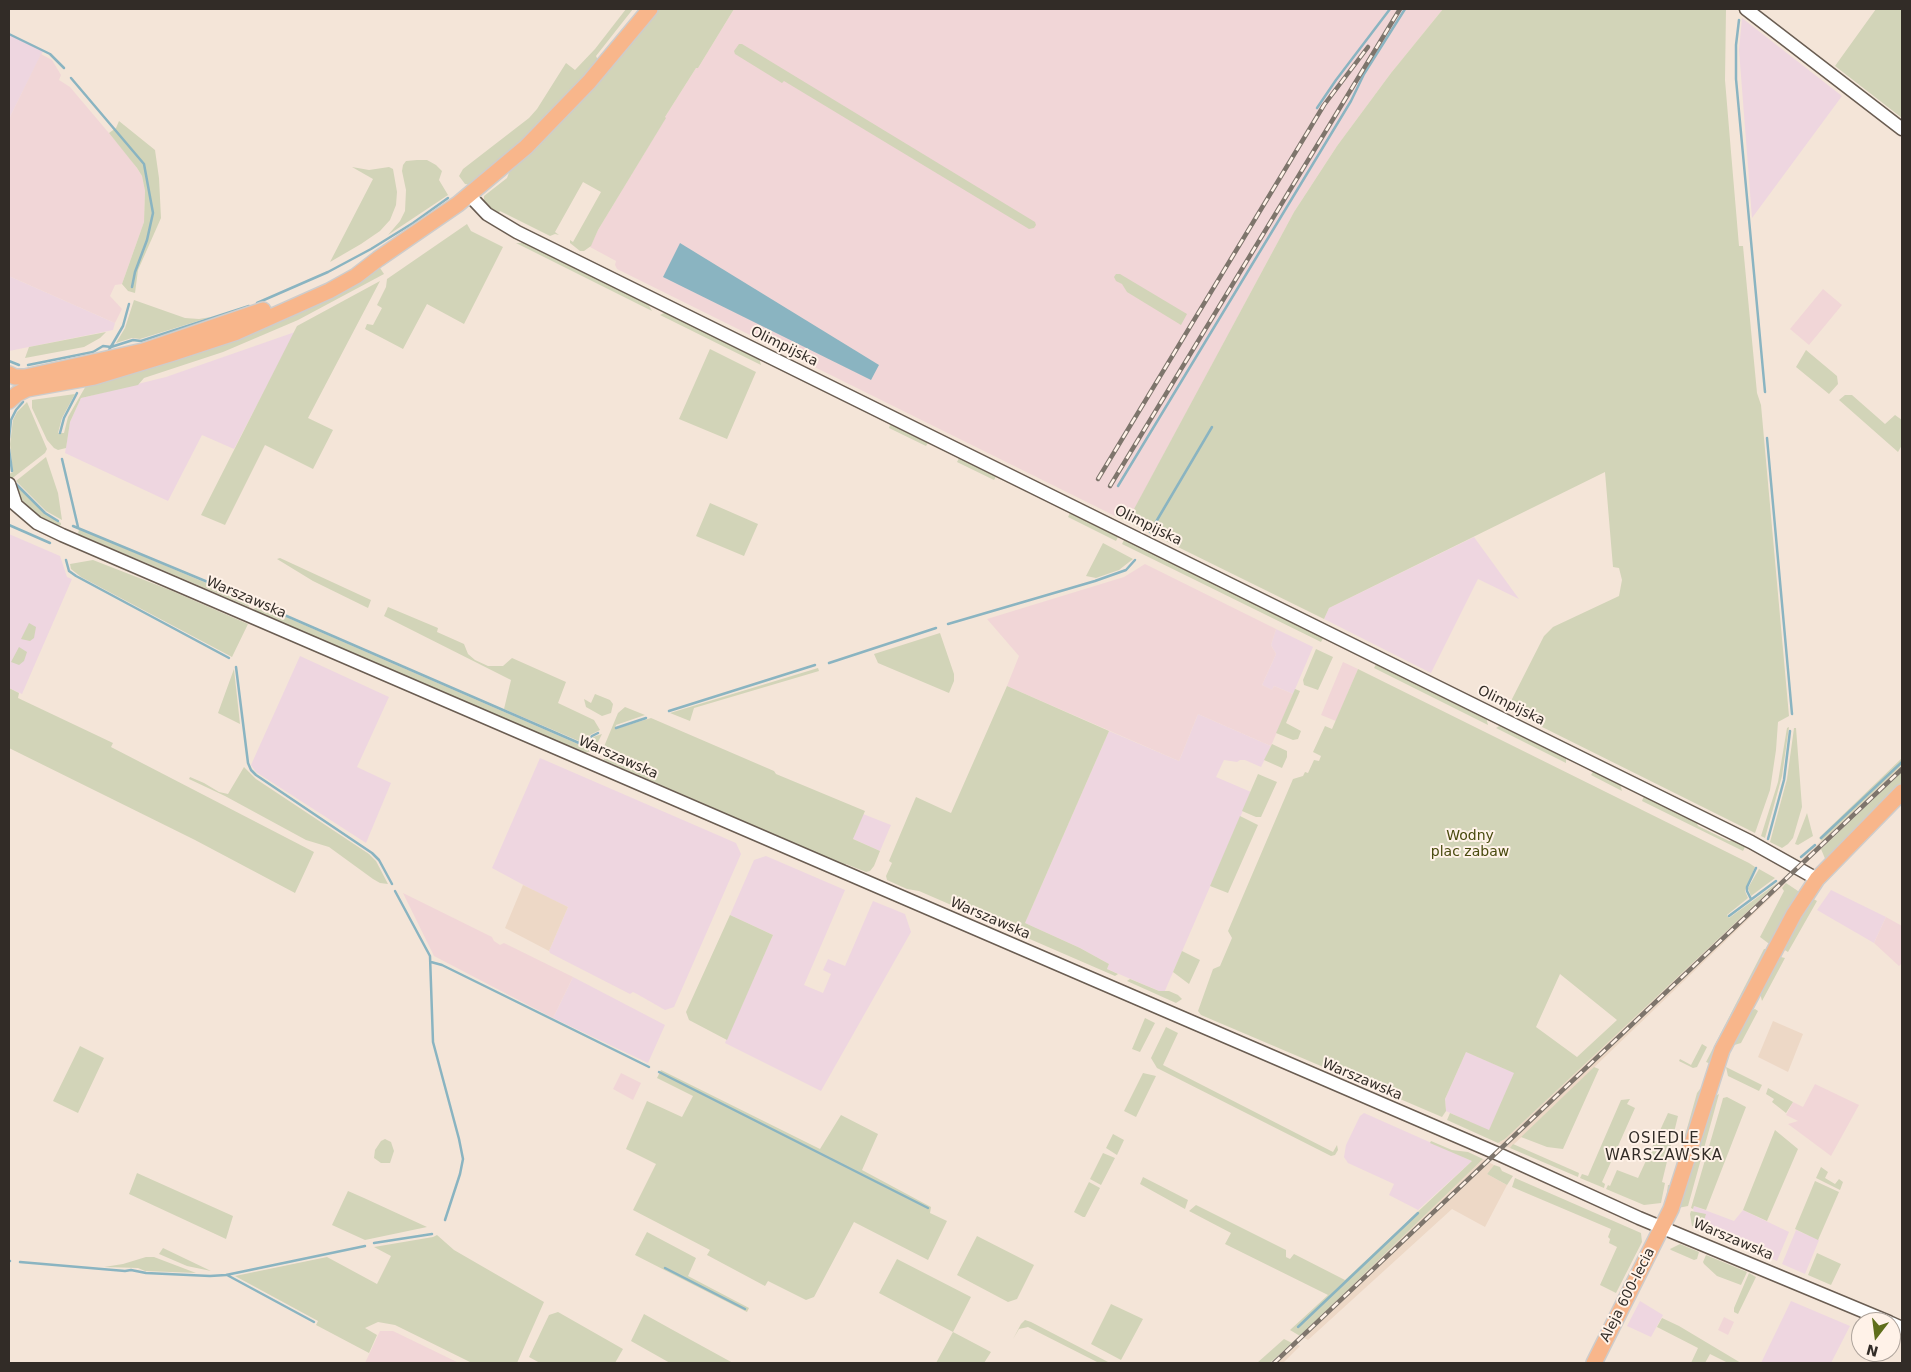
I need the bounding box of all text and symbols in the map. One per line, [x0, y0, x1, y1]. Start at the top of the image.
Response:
street label: Olimpijska [748, 323, 820, 371]
street label: Olimpijska [1112, 502, 1184, 550]
street label: Warszawska [203, 574, 289, 622]
street label: Olimpijska [1475, 682, 1547, 730]
street label: Warszawska [575, 733, 661, 783]
park label: Wodny plac zabaw [1431, 828, 1509, 860]
street label: Warszawska [947, 895, 1033, 943]
street label: Warszawska [1319, 1056, 1405, 1104]
district label: OSIEDLE WARSZAWSKA [1604, 1130, 1724, 1165]
street label: Warszawska [1690, 1216, 1776, 1264]
street label: Aleja 600-lecia [1597, 1245, 1659, 1345]
north arrow [1851, 1312, 1901, 1362]
text: N [1865, 1341, 1880, 1360]

